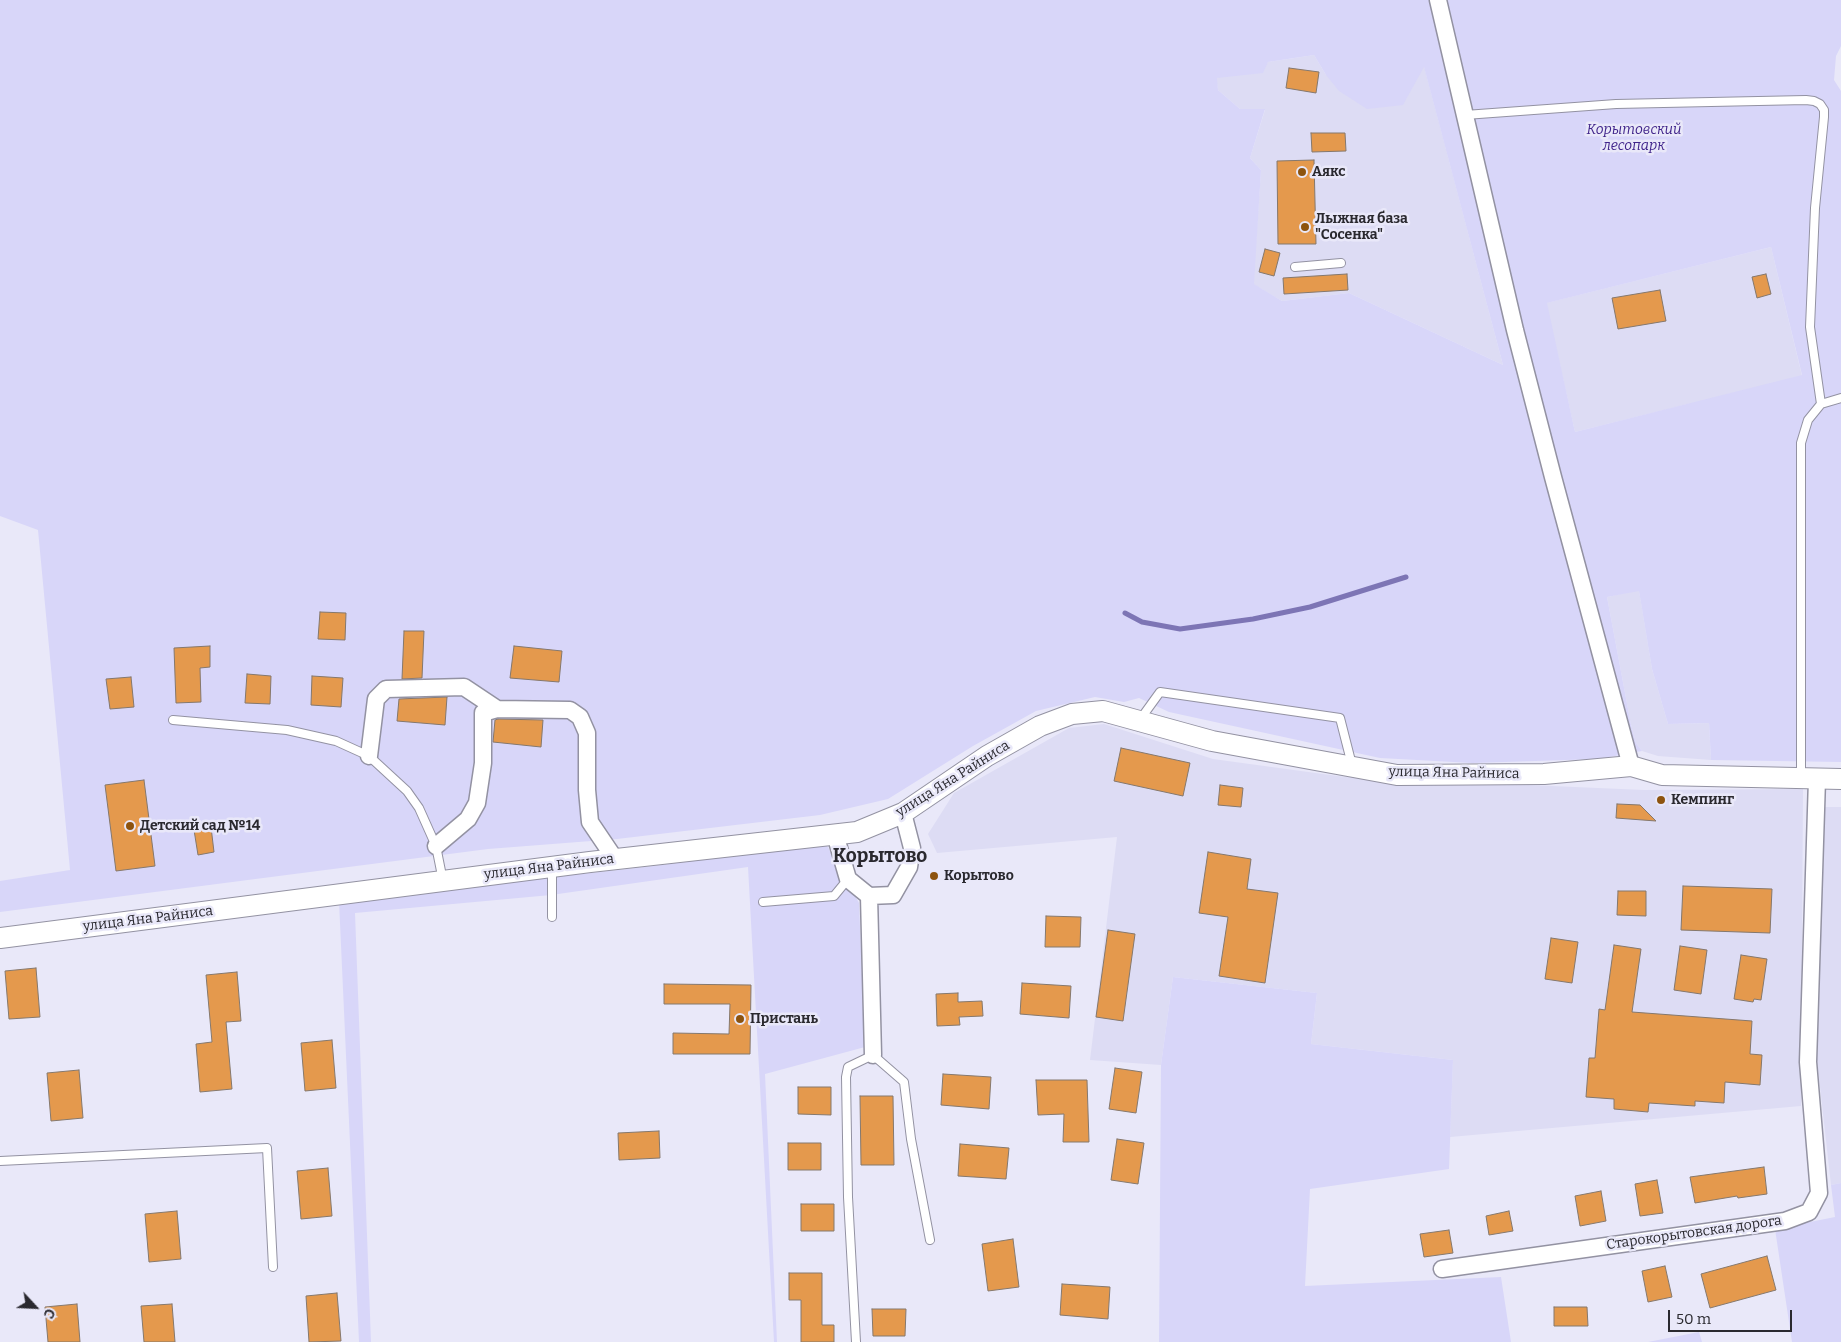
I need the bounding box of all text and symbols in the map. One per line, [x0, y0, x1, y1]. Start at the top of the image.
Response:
park label: Корытовский лесопарк [1586, 122, 1682, 154]
place label: Аякс [1312, 164, 1345, 180]
marker: Аякс [1296, 166, 1308, 178]
place label: Лыжная база "Сосенка" [1315, 211, 1408, 243]
marker: Лыжная база "Сосенка" [1299, 221, 1311, 233]
street label: улица Яна Райниса [893, 737, 1013, 821]
street label: улица Яна Райниса [1388, 763, 1520, 783]
place label: Кемпинг [1671, 792, 1734, 808]
marker: Кемпинг [1655, 794, 1667, 806]
place label: Детский сад №14 [140, 818, 260, 834]
marker: Детский сад №14 [124, 820, 136, 832]
district label: Корытово [833, 846, 927, 868]
street label: улица Яна Райниса [483, 851, 615, 883]
place label: Корытово [944, 868, 1014, 884]
marker: Корытово [928, 870, 940, 882]
street label: улица Яна Райниса [82, 903, 214, 935]
place label: Пристань [750, 1011, 818, 1027]
marker: Пристань [734, 1013, 746, 1025]
street label: Старокорытовская дорога [1605, 1212, 1783, 1254]
north arrow [10, 1282, 60, 1332]
scale bar [1671, 1300, 1795, 1332]
text: С [39, 1306, 59, 1321]
text: 50 m [1676, 1310, 1711, 1328]

